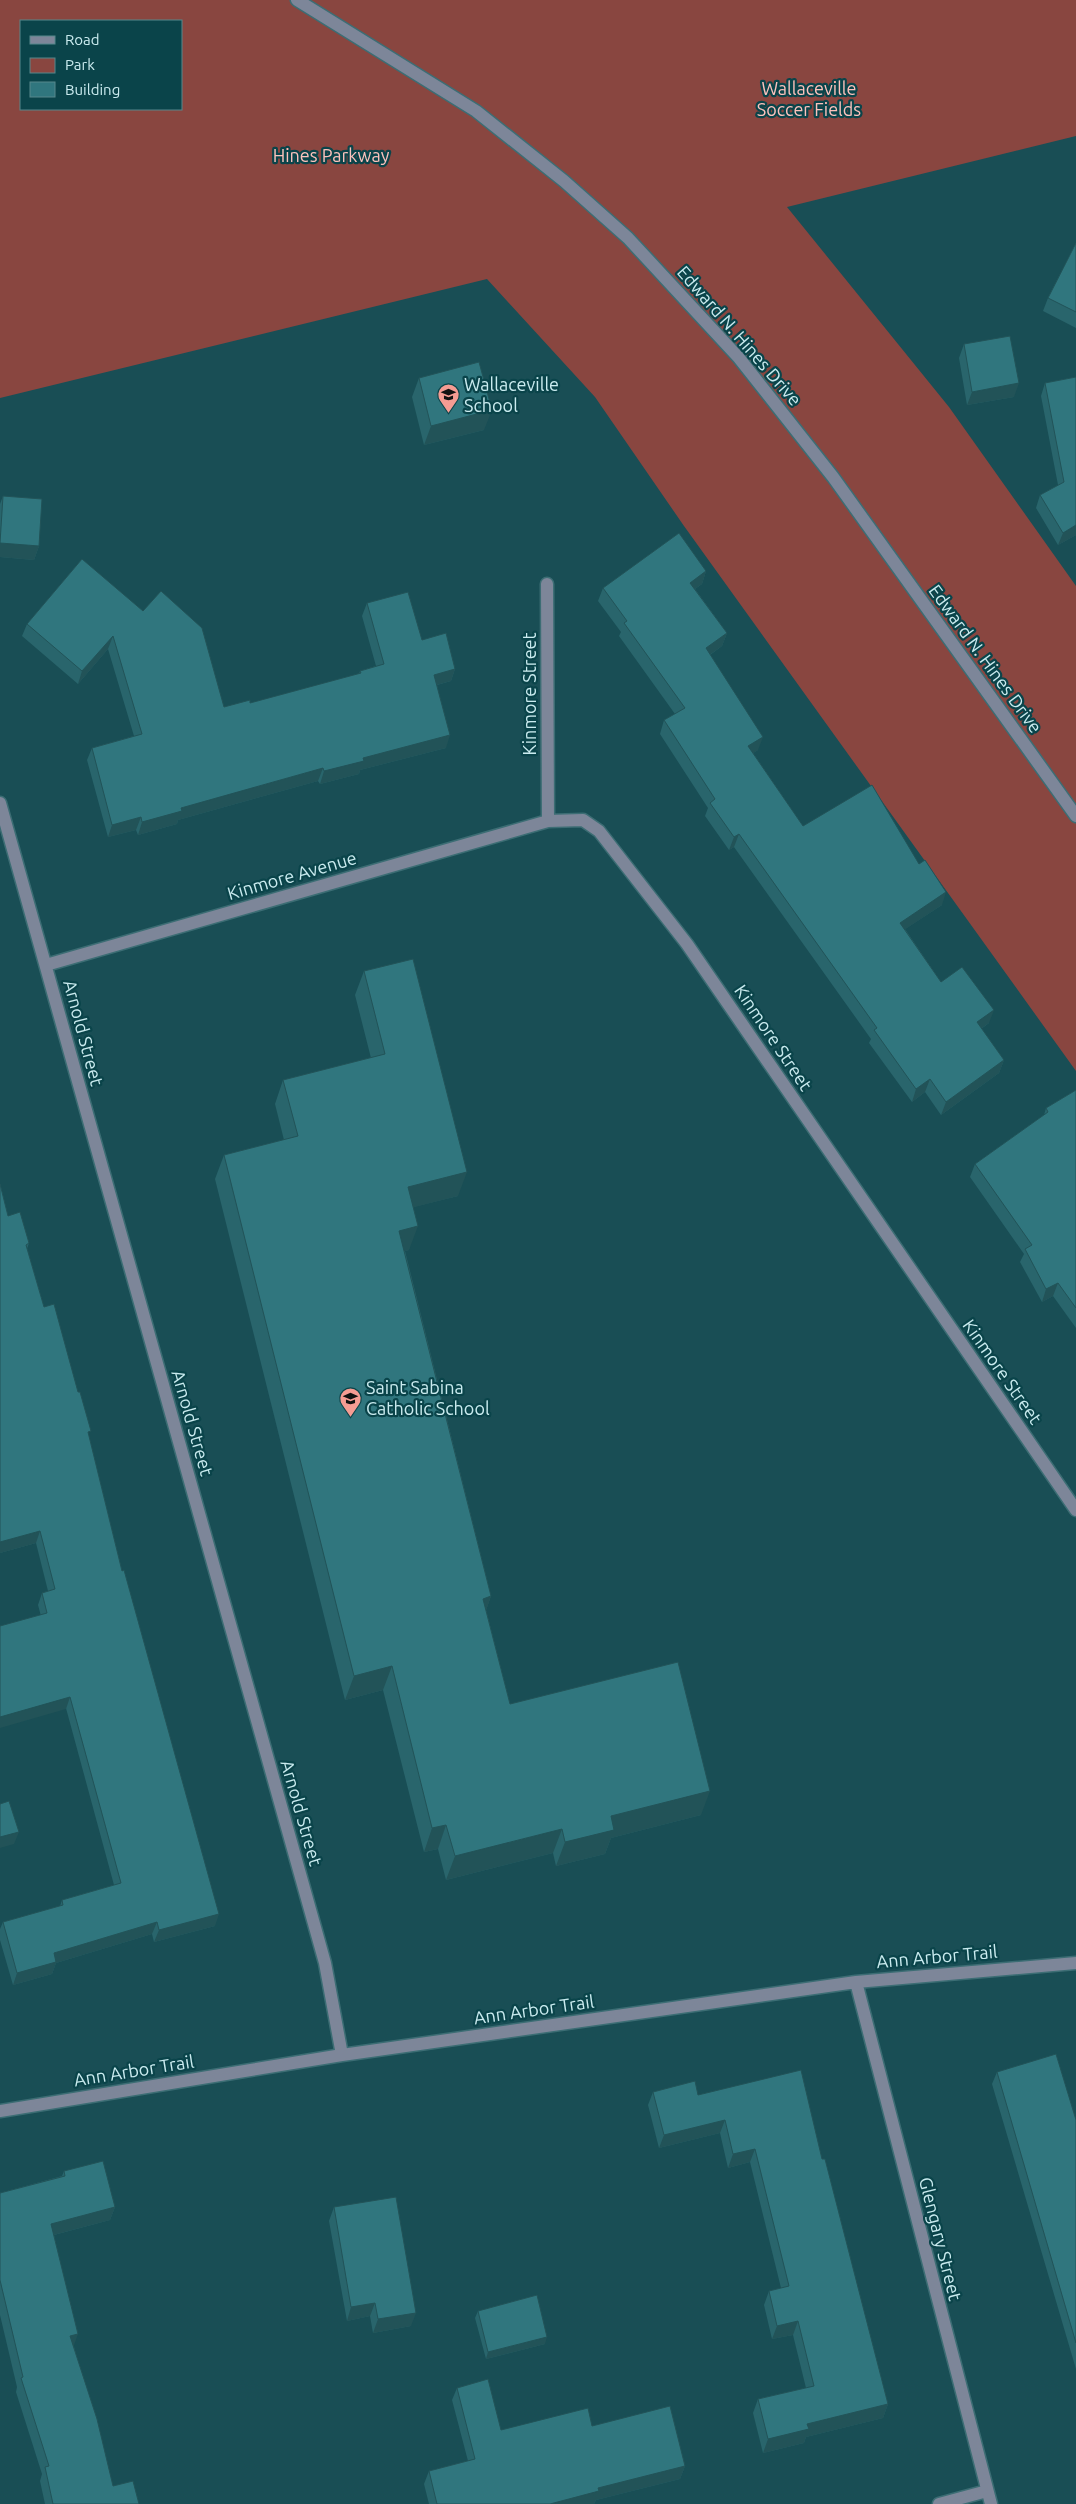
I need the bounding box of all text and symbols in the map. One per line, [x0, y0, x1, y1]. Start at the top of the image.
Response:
legend [20, 20, 182, 110]
text: Road [65, 31, 100, 48]
text: Park [65, 56, 95, 73]
park label: Wallaceville Soccer Fields [757, 78, 861, 119]
text: Building [65, 81, 120, 98]
park label: Hines Parkway [273, 145, 390, 165]
street label: Edward N. Hines Drive [674, 262, 806, 409]
place label: Wallaceville School [464, 374, 559, 415]
school or university icon: Wallaceville School [436, 383, 460, 414]
street label: Edward N. Hines Drive [925, 580, 1046, 736]
street label: Kinmore Street [519, 632, 539, 756]
street label: Kinmore Avenue [225, 847, 359, 903]
street label: Arnold Street [60, 978, 108, 1088]
street label: Kinmore Street [731, 981, 817, 1094]
street label: Kinmore Street [959, 1315, 1046, 1428]
street label: Arnold Street [168, 1368, 218, 1478]
place label: Saint Sabina Catholic School [366, 1377, 490, 1418]
school or university icon: Saint Sabina Catholic School [338, 1386, 362, 1417]
street label: Arnold Street [277, 1758, 327, 1868]
street label: Ann Arbor Trail [876, 1941, 999, 1971]
street label: Ann Arbor Trail [472, 1991, 596, 2027]
street label: Ann Arbor Trail [72, 2051, 196, 2089]
street label: Glengary Street [916, 2175, 966, 2303]

